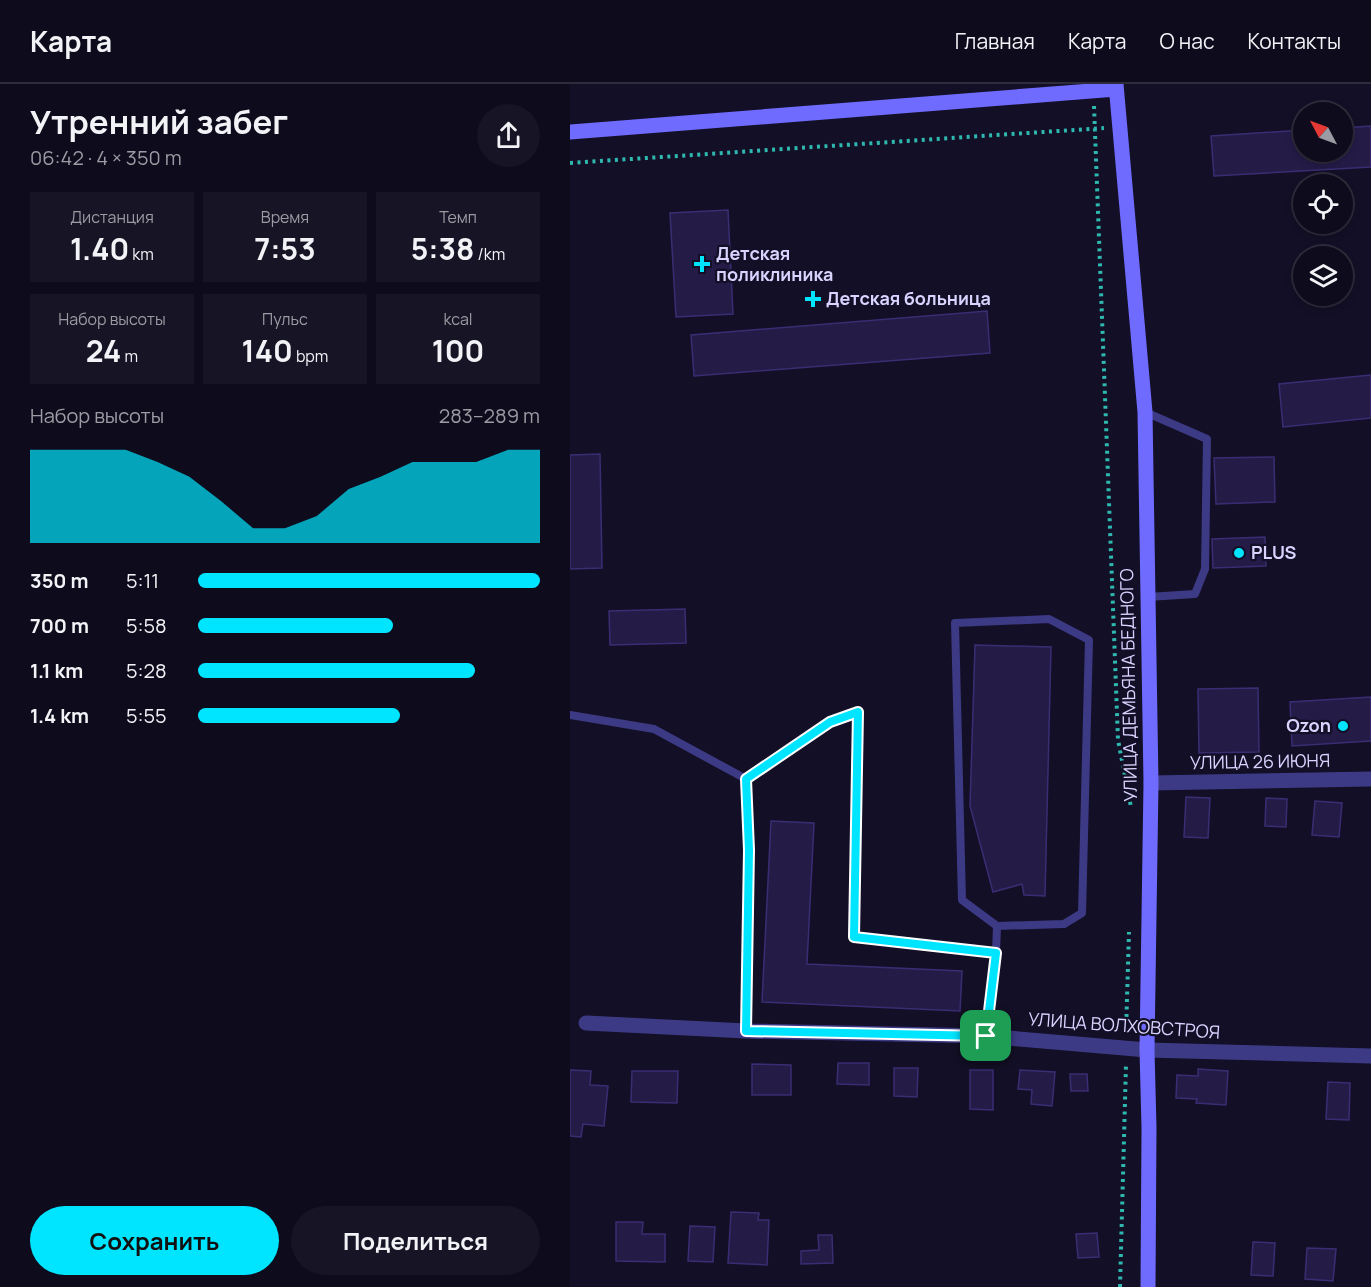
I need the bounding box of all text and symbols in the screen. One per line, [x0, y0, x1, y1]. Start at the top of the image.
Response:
text: Карта [30, 22, 112, 60]
text: Главная [955, 27, 1035, 55]
text: Карта [1068, 27, 1126, 55]
text: О нас [1159, 27, 1215, 55]
text: Контакты [1248, 27, 1341, 55]
text: Утренний забег [30, 99, 288, 144]
north arrow [1293, 102, 1353, 162]
map controls [1293, 102, 1353, 306]
button: share [477, 104, 540, 167]
text: 06:42 · 4 × 350 m [30, 144, 182, 171]
button: locate [1293, 174, 1353, 234]
text: Дистанция [70, 206, 154, 228]
text: Время [261, 206, 309, 228]
text: Темп [439, 206, 477, 228]
text: 1.40 [70, 228, 129, 269]
text: 7:53 [254, 228, 316, 269]
text: 5:38 [411, 228, 474, 269]
place label: Детская поликлиника [716, 241, 833, 286]
text: km [129, 243, 154, 265]
text: /km [474, 243, 505, 265]
button: layers [1293, 246, 1353, 306]
marker: Детская поликлиника [693, 255, 711, 273]
place label: Детская больница [826, 286, 991, 310]
marker: Детская больница [804, 290, 822, 308]
text: Набор высоты [58, 308, 166, 330]
text: Пульс [262, 308, 308, 330]
text: kcal [443, 308, 473, 330]
text: 24 [86, 330, 121, 371]
text: 140 [242, 330, 293, 371]
text: 100 [432, 330, 484, 371]
text: m [121, 345, 138, 367]
text: bpm [293, 345, 328, 367]
text: Набор высоты [30, 402, 164, 429]
text: 283–289 m [439, 402, 540, 429]
place label: PLUS [1251, 540, 1297, 564]
marker: PLUS [1232, 546, 1246, 560]
text: 350 m [30, 567, 89, 594]
text: 5:11 [126, 567, 159, 594]
street label: УЛИЦА ДЕМЬЯНА БЕДНОГО [1114, 568, 1142, 802]
text: 700 m [30, 612, 89, 639]
text: 5:58 [126, 612, 167, 639]
text: 1.1 km [30, 657, 83, 684]
text: 5:28 [126, 657, 167, 684]
text: 1.4 km [30, 702, 89, 729]
text: 5:55 [126, 702, 167, 729]
place label: Ozon [1286, 713, 1331, 737]
marker: Ozon [1336, 719, 1350, 733]
street label: УЛИЦА 26 ИЮНЯ [1190, 748, 1330, 774]
street label: УЛИЦА ВОЛХОВСТРОЯ [1027, 1006, 1221, 1044]
pin [960, 1010, 1011, 1061]
icon: arrive [969, 1019, 1002, 1052]
button: Сохранить [30, 1206, 279, 1275]
button: Поделиться [291, 1206, 540, 1275]

